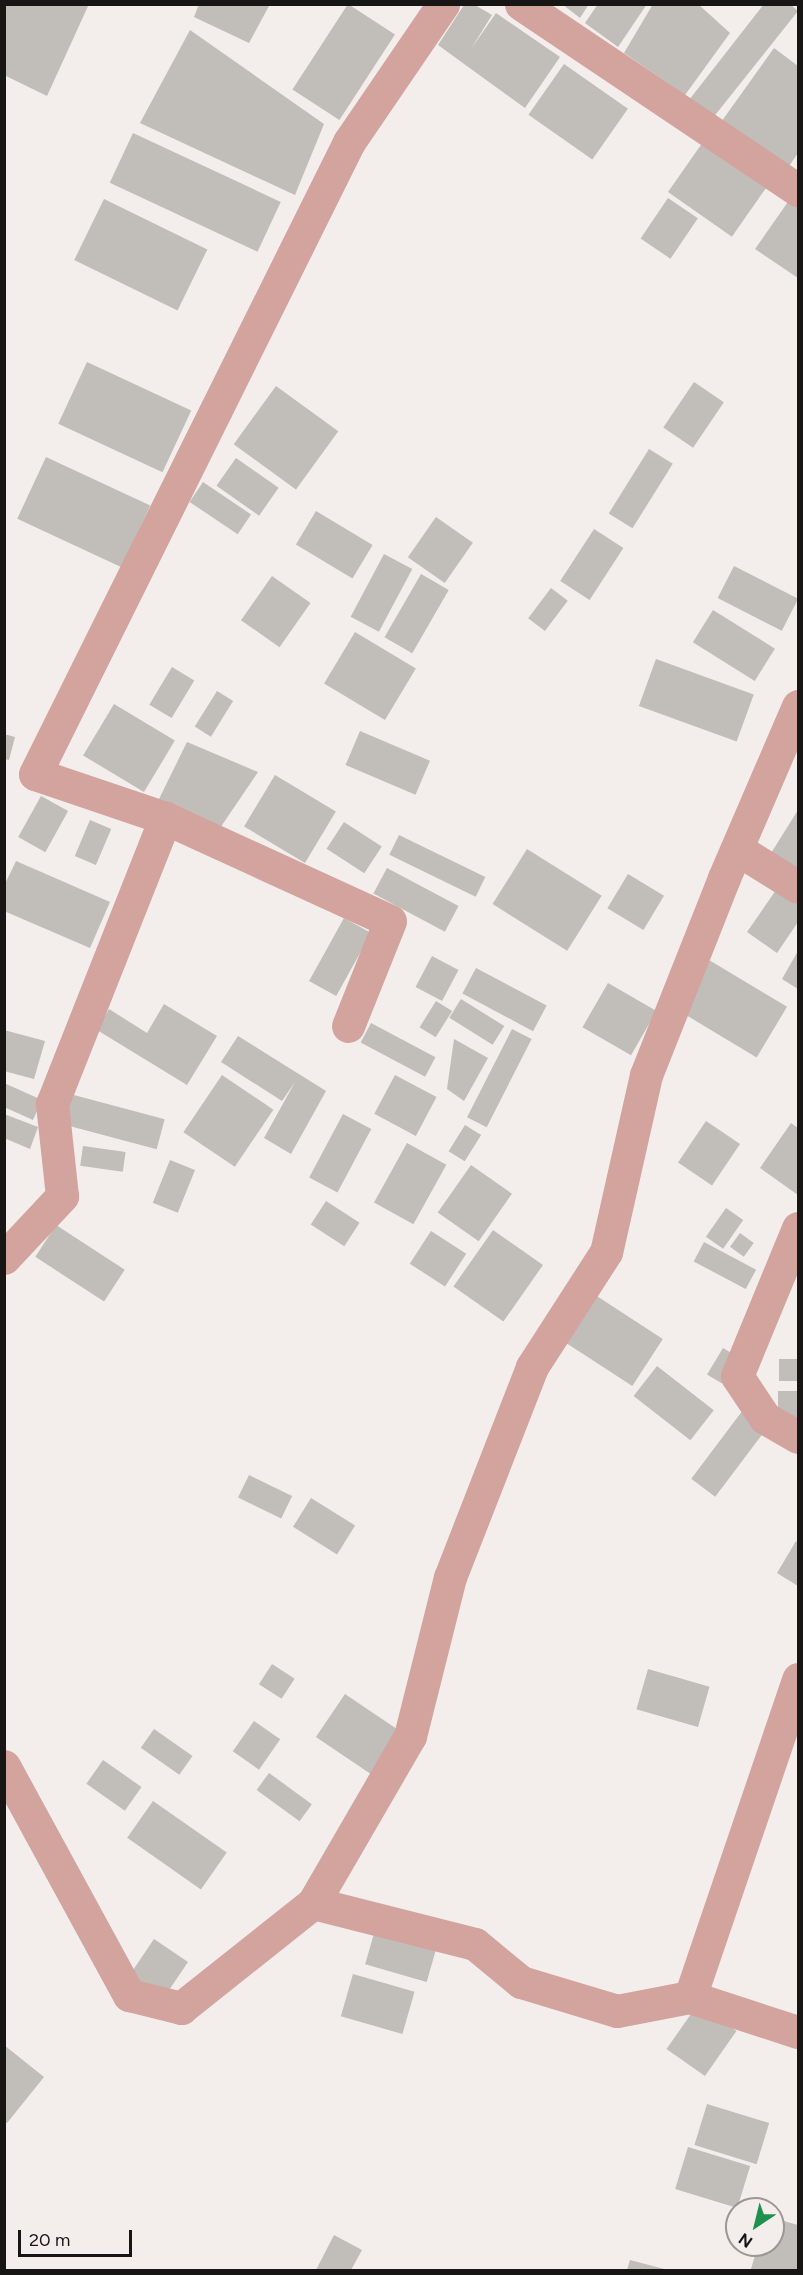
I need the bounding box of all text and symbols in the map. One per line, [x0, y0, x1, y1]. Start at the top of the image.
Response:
north arrow [725, 2197, 785, 2257]
scale bar [21, 2218, 135, 2256]
text: 20 m [29, 2229, 70, 2251]
text: N [735, 2229, 756, 2252]

